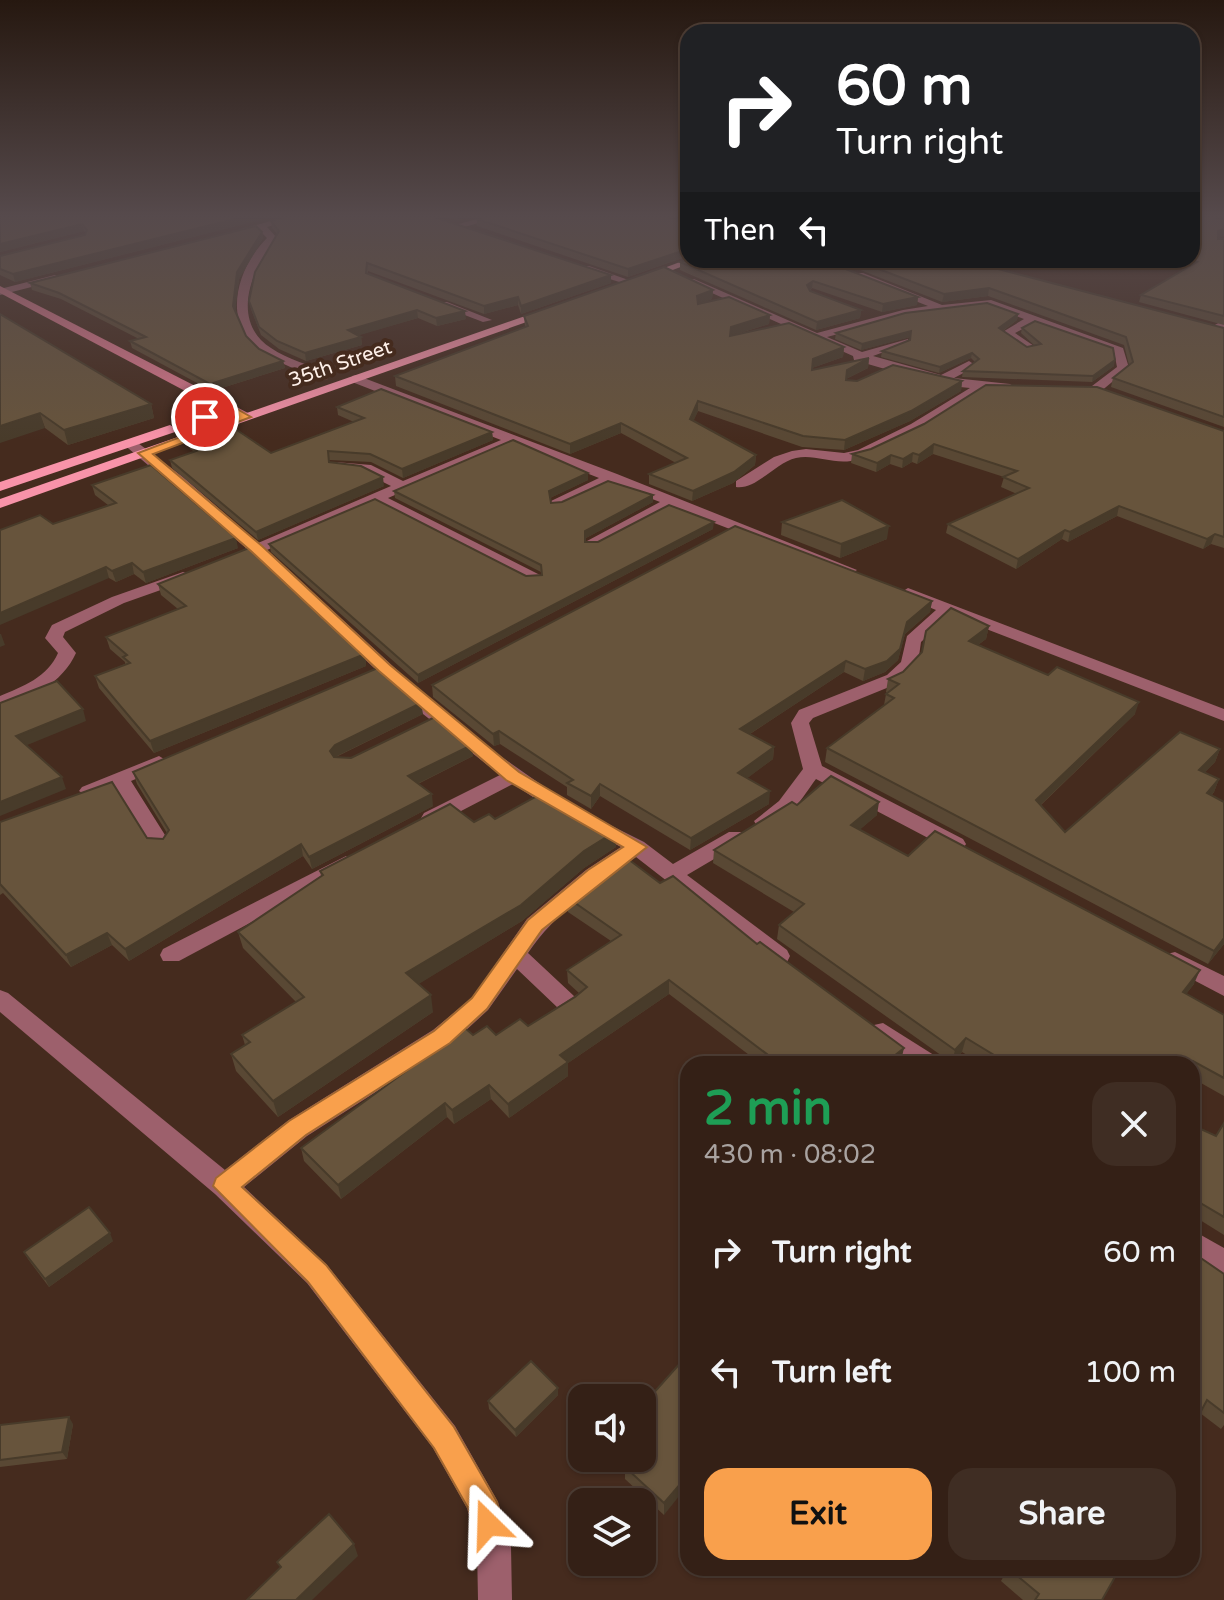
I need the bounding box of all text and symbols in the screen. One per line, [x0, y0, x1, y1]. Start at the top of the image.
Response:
text: 60 m [836, 53, 972, 120]
icon: right [704, 56, 808, 160]
text: Turn right [836, 121, 1003, 164]
icon: left [792, 208, 836, 252]
text: Then [704, 212, 776, 249]
street label: 35th Street [286, 335, 395, 393]
pin [171, 383, 239, 451]
icon: arrive [183, 395, 227, 439]
text: 2 min [704, 1080, 832, 1138]
button: close [1092, 1082, 1176, 1166]
text: 430 m · 08:02 [704, 1139, 876, 1170]
icon: right [704, 1230, 748, 1274]
text: Turn right [772, 1234, 912, 1271]
text: 60 m [1103, 1234, 1176, 1271]
icon: left [704, 1350, 748, 1394]
text: Turn left [772, 1354, 891, 1391]
text: 100 m [1084, 1354, 1176, 1391]
map controls [568, 1384, 656, 1576]
button: sound [568, 1384, 656, 1472]
button: Exit [704, 1468, 932, 1560]
button: Share [948, 1468, 1176, 1560]
position arrow [446, 1482, 530, 1566]
button: layers [568, 1488, 656, 1576]

